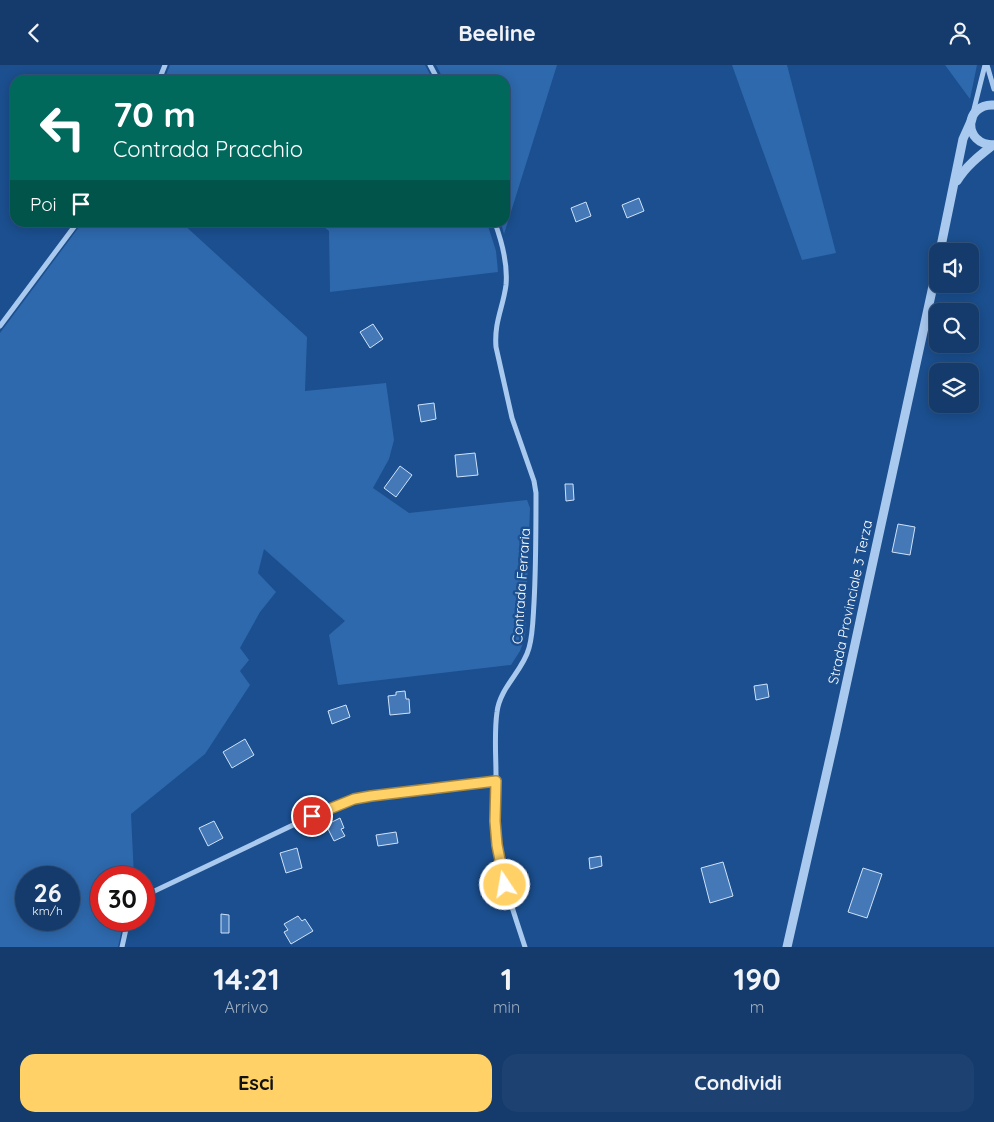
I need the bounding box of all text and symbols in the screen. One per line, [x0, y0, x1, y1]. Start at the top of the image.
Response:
icon: back [20, 19, 48, 47]
text: Beeline [458, 19, 536, 47]
icon: person [946, 19, 974, 47]
text: 70 m [113, 92, 196, 136]
icon: left [30, 95, 95, 160]
text: Contrada Pracchio [113, 135, 303, 163]
icon: arrive [67, 190, 95, 218]
text: Poi [30, 192, 57, 216]
map controls [929, 243, 979, 413]
button: sound [929, 243, 979, 293]
button: search [929, 303, 979, 353]
button: layers [929, 363, 979, 413]
street label: Strada Provinciale 3 Terza [824, 518, 876, 686]
street label: Contrada Ferraria [508, 527, 534, 645]
pin [291, 795, 333, 837]
icon: arrive [298, 802, 326, 830]
position arrow [478, 858, 530, 910]
speed limit sign: 30 [90, 866, 155, 931]
text: 26 [33, 877, 62, 908]
text: km/h [32, 903, 63, 918]
text: 14:21 [213, 960, 280, 998]
text: 1 [501, 960, 512, 998]
text: 190 [734, 960, 781, 998]
text: Arrivo [224, 997, 269, 1017]
text: min [493, 997, 520, 1017]
text: m [750, 997, 764, 1017]
button: Esci [20, 1054, 492, 1112]
button: Condividi [502, 1054, 974, 1112]

